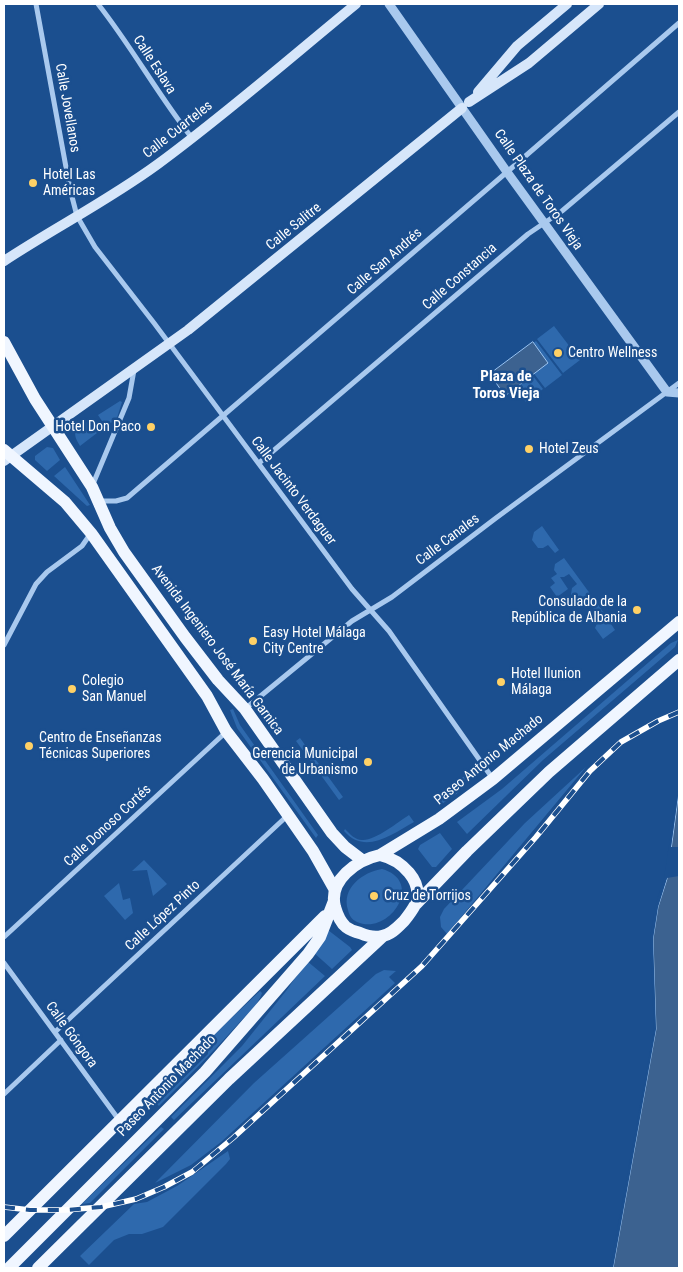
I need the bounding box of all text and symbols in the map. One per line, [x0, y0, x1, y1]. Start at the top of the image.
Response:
street label: Calle Eslava [129, 32, 179, 98]
street label: Calle Jovellanos [51, 62, 83, 154]
street label: Calle Cuarteles [140, 98, 216, 162]
street label: Calle Plaza de Toros Vieja [490, 127, 586, 253]
place label: Hotel Las Américas [43, 167, 96, 200]
marker: Hotel Las Américas [27, 177, 39, 189]
street label: Calle Salitre [263, 200, 325, 254]
street label: Calle San Andrés [344, 225, 426, 299]
street label: Calle Constancia [419, 240, 501, 314]
place label: Centro Wellness [568, 345, 657, 361]
marker: Centro Wellness [552, 347, 564, 359]
district label: Plaza de Toros Vieja [473, 368, 539, 403]
place label: Hotel Don Paco [55, 419, 141, 435]
marker: Hotel Don Paco [145, 421, 157, 433]
street label: Calle Jacinto Verdaguer [247, 433, 339, 549]
place label: Hotel Zeus [539, 441, 599, 457]
marker: Hotel Zeus [523, 443, 535, 455]
street label: Calle Canales [413, 511, 483, 569]
street label: Avenida Ingeniero José María Garnica [147, 562, 287, 738]
place label: Consulado de la República de Albania [511, 594, 627, 626]
marker: Consulado de la República de Albania [631, 604, 643, 616]
place label: Easy Hotel Málaga City Centre [263, 625, 366, 658]
marker: Easy Hotel Málaga City Centre [247, 635, 259, 647]
place label: Hotel Ilunion Málaga [511, 666, 581, 699]
place label: Colegio San Manuel [82, 673, 147, 706]
marker: Hotel Ilunion Málaga [495, 676, 507, 688]
marker: Colegio San Manuel [66, 683, 78, 695]
street label: Paseo Antonio Machado [431, 711, 547, 809]
place label: Centro de Enseñanzas Técnicas Superiores [39, 730, 162, 762]
marker: Centro de Enseñanzas Técnicas Superiores [23, 740, 35, 752]
place label: Gerencia Municipal de Urbanismo [252, 746, 358, 779]
marker: Gerencia Municipal de Urbanismo [362, 756, 374, 768]
street label: Calle Donoso Cortés [61, 781, 155, 871]
street label: Calle López Pinto [122, 877, 204, 955]
place label: Cruz de Torrijos [384, 888, 471, 904]
marker: Cruz de Torrijos [368, 890, 380, 902]
street label: Calle Góngora [41, 999, 101, 1071]
street label: Paseo Antonio Machado [114, 1032, 220, 1140]

